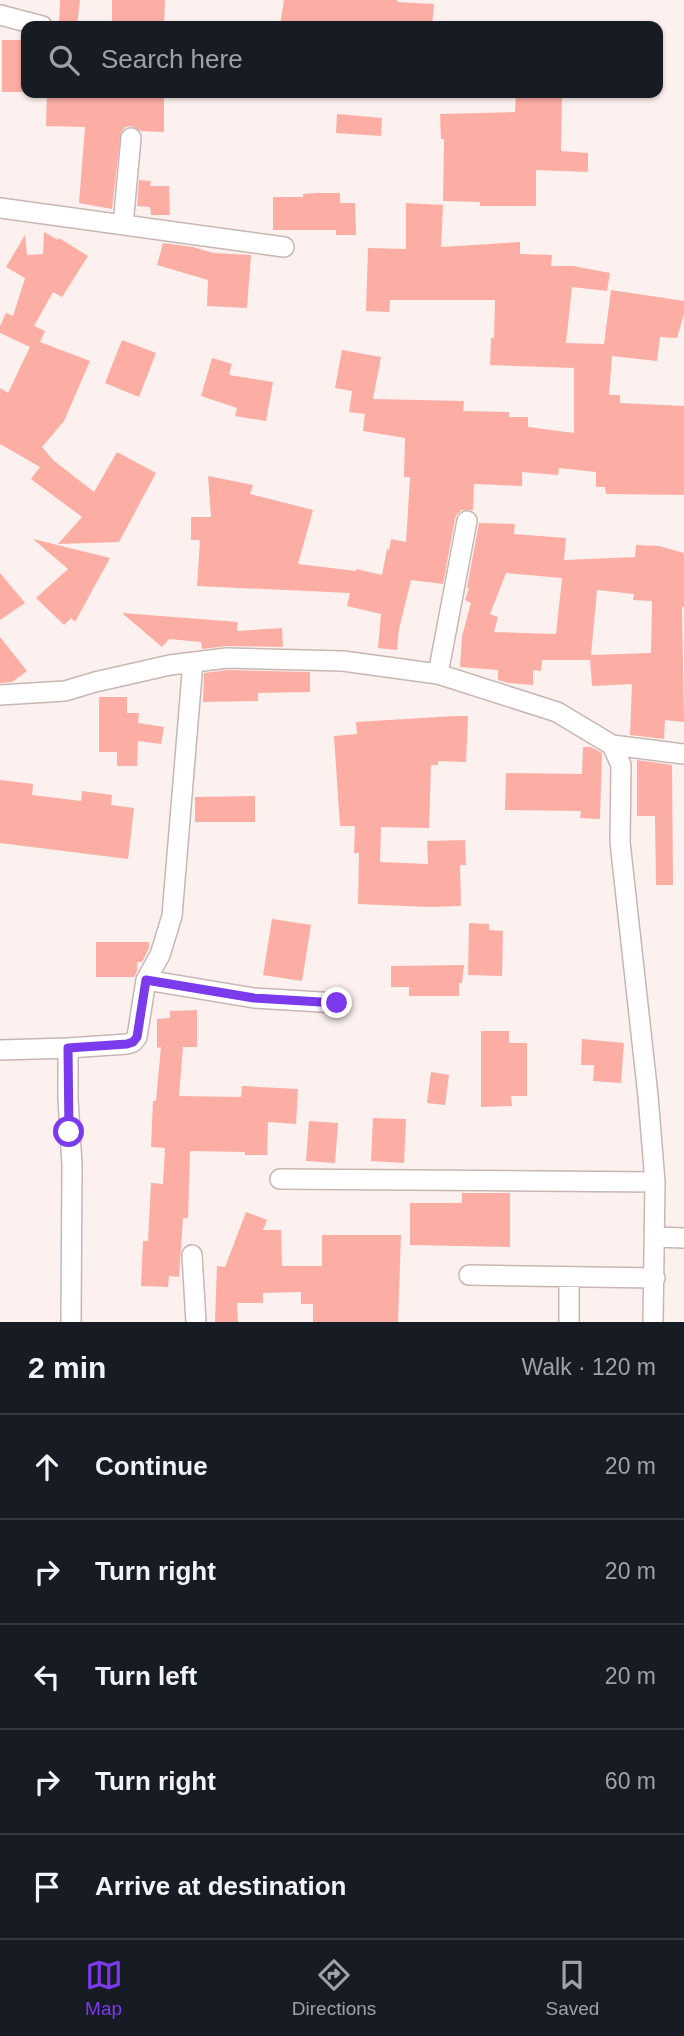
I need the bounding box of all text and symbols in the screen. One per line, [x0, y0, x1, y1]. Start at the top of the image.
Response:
search box [21, 21, 663, 98]
icon: search [45, 41, 83, 79]
text: Search here [101, 44, 243, 74]
route end [321, 987, 352, 1018]
route start [53, 1116, 84, 1147]
text: 2 min [28, 1351, 106, 1384]
text: Walk · 120 m [521, 1354, 656, 1380]
icon: ahead [28, 1448, 66, 1486]
text: Continue [95, 1451, 208, 1481]
text: 20 m [605, 1453, 656, 1479]
icon: right [28, 1553, 66, 1591]
text: Turn right [95, 1556, 216, 1586]
text: 20 m [605, 1558, 656, 1584]
icon: left [28, 1658, 66, 1696]
text: Turn left [95, 1661, 197, 1691]
text: 20 m [605, 1663, 656, 1689]
icon: right [28, 1763, 66, 1801]
text: Turn right [95, 1766, 216, 1796]
text: 60 m [605, 1768, 656, 1794]
icon: arrive [28, 1868, 66, 1906]
text: Arrive at destination [95, 1871, 346, 1901]
tab: Map [85, 1956, 123, 2020]
tab: Directions [292, 1956, 376, 2020]
tab: Saved [545, 1956, 599, 2020]

